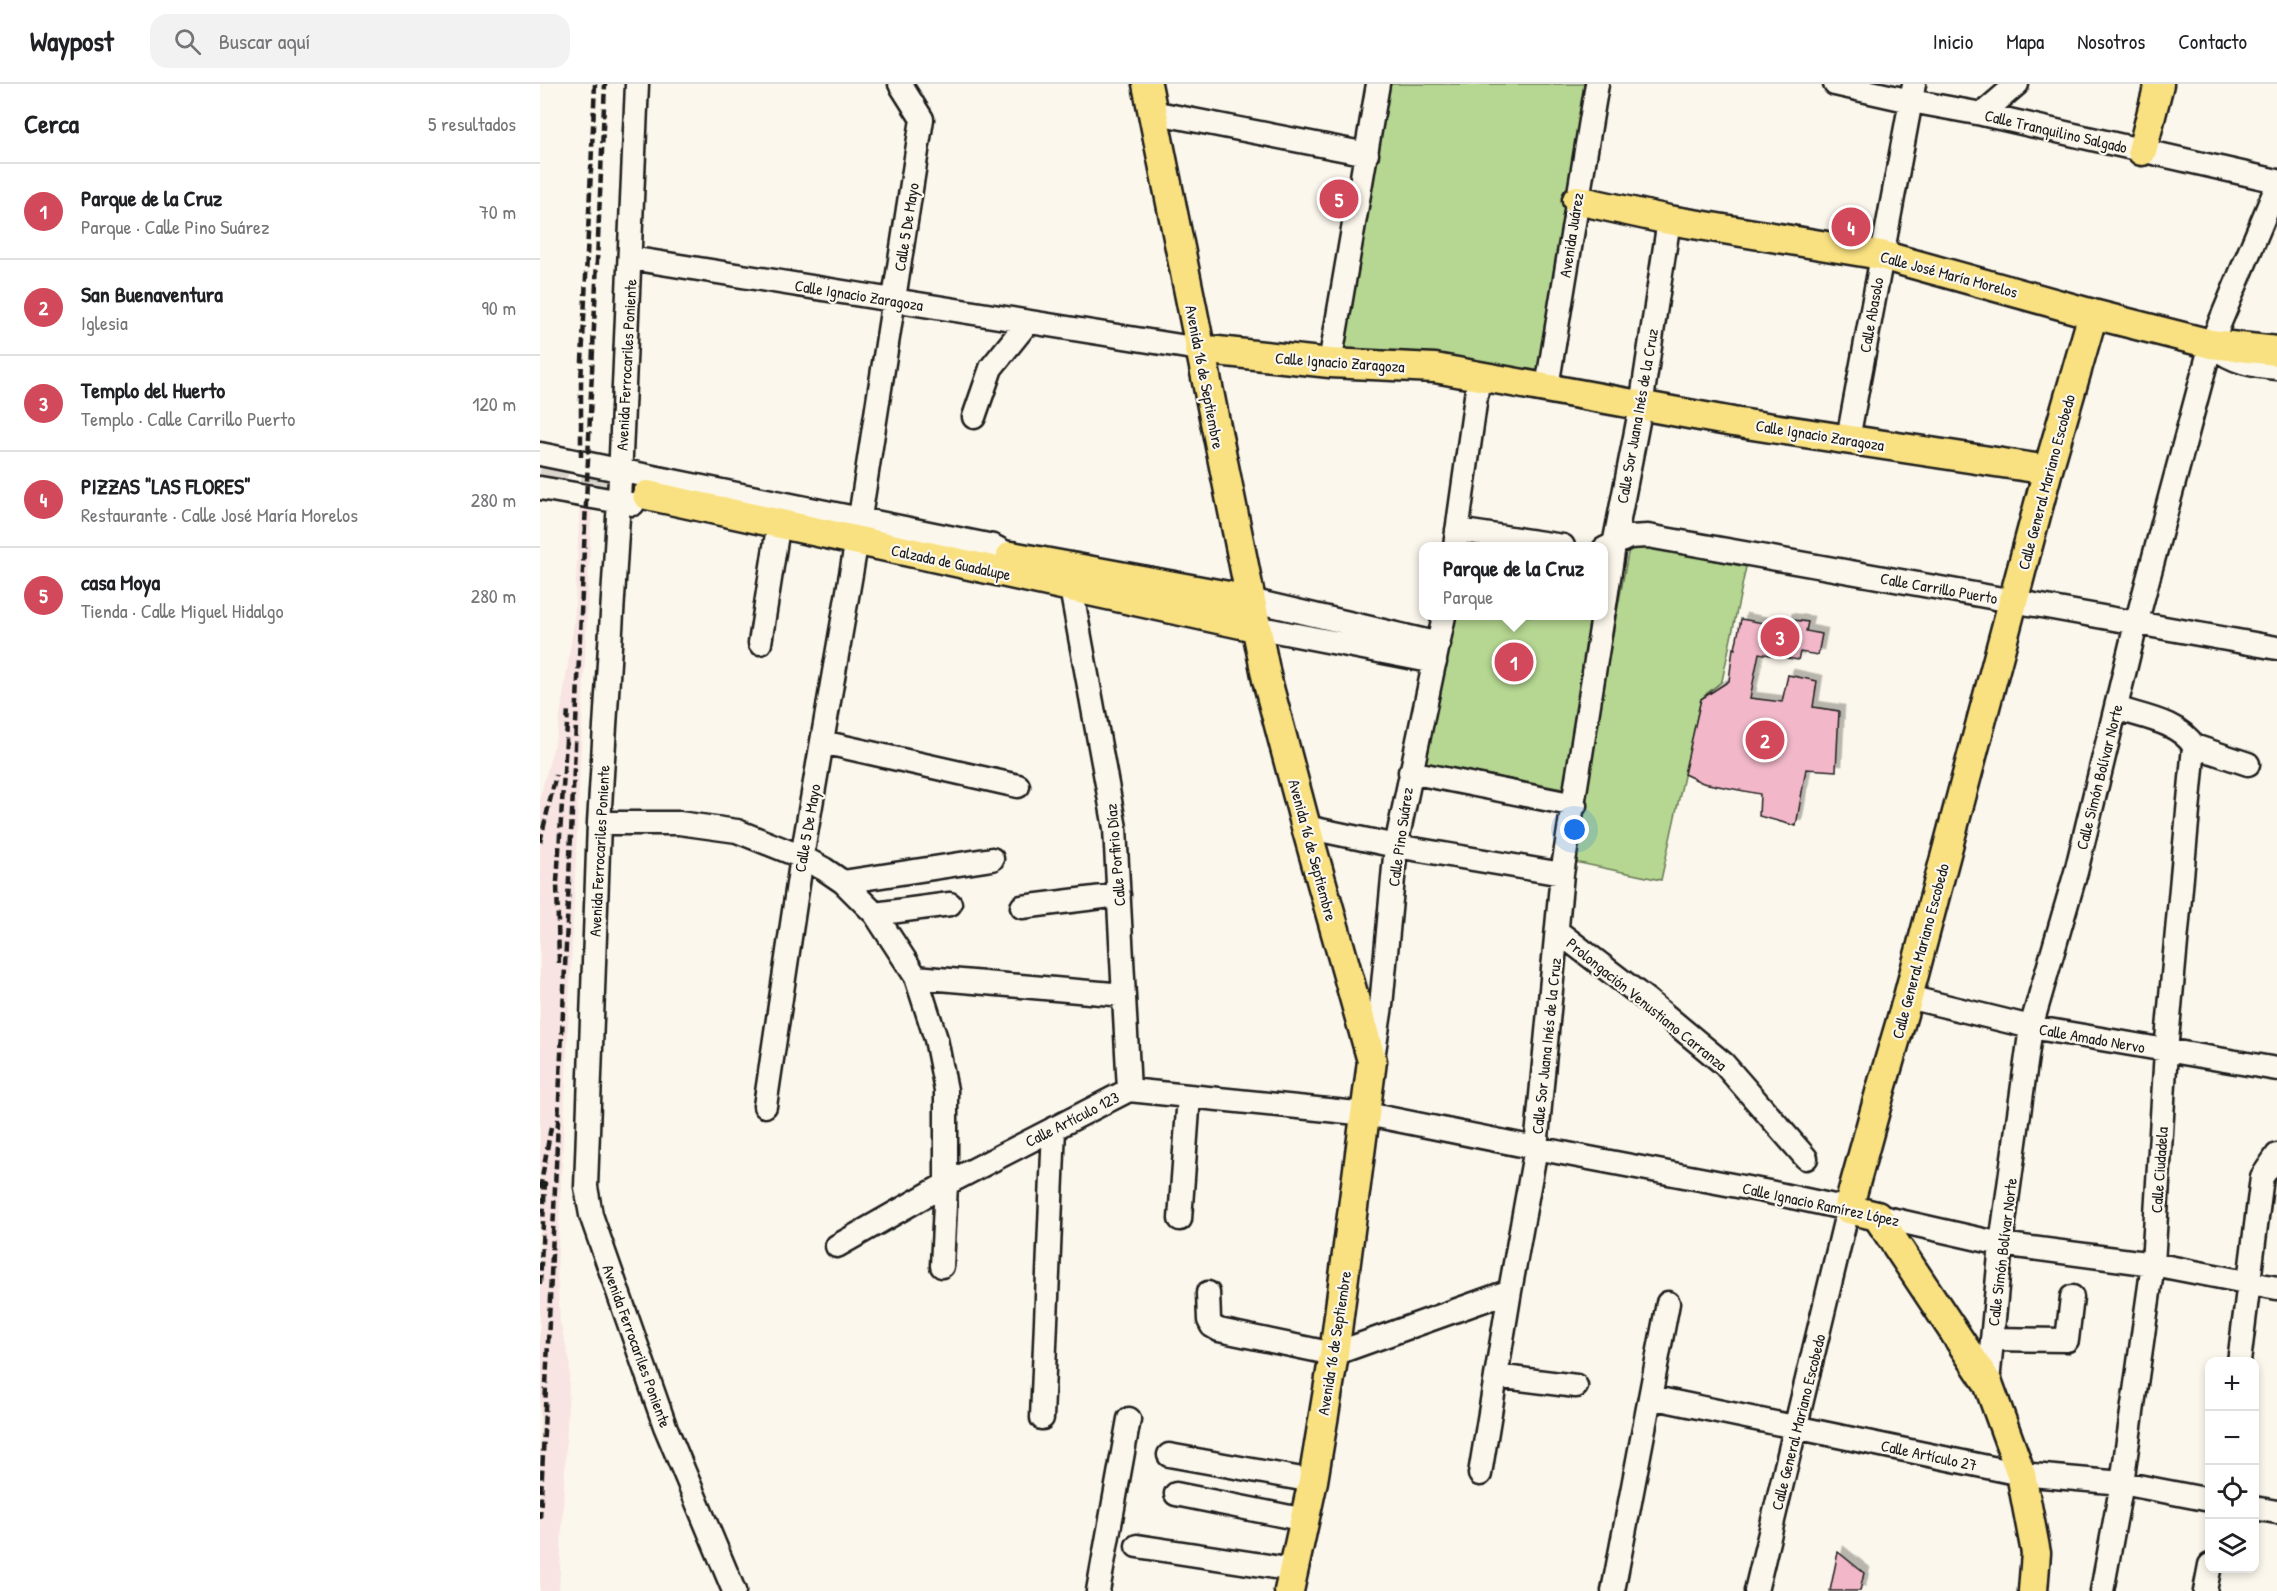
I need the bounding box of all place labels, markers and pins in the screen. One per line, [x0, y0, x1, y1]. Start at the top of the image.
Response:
pin: 5 [1320, 176, 1358, 222]
pin: 4 [1832, 204, 1870, 250]
pin: 3 [1760, 614, 1800, 660]
pin: 1 [1494, 640, 1534, 684]
pin: 2 [1746, 718, 1784, 762]

